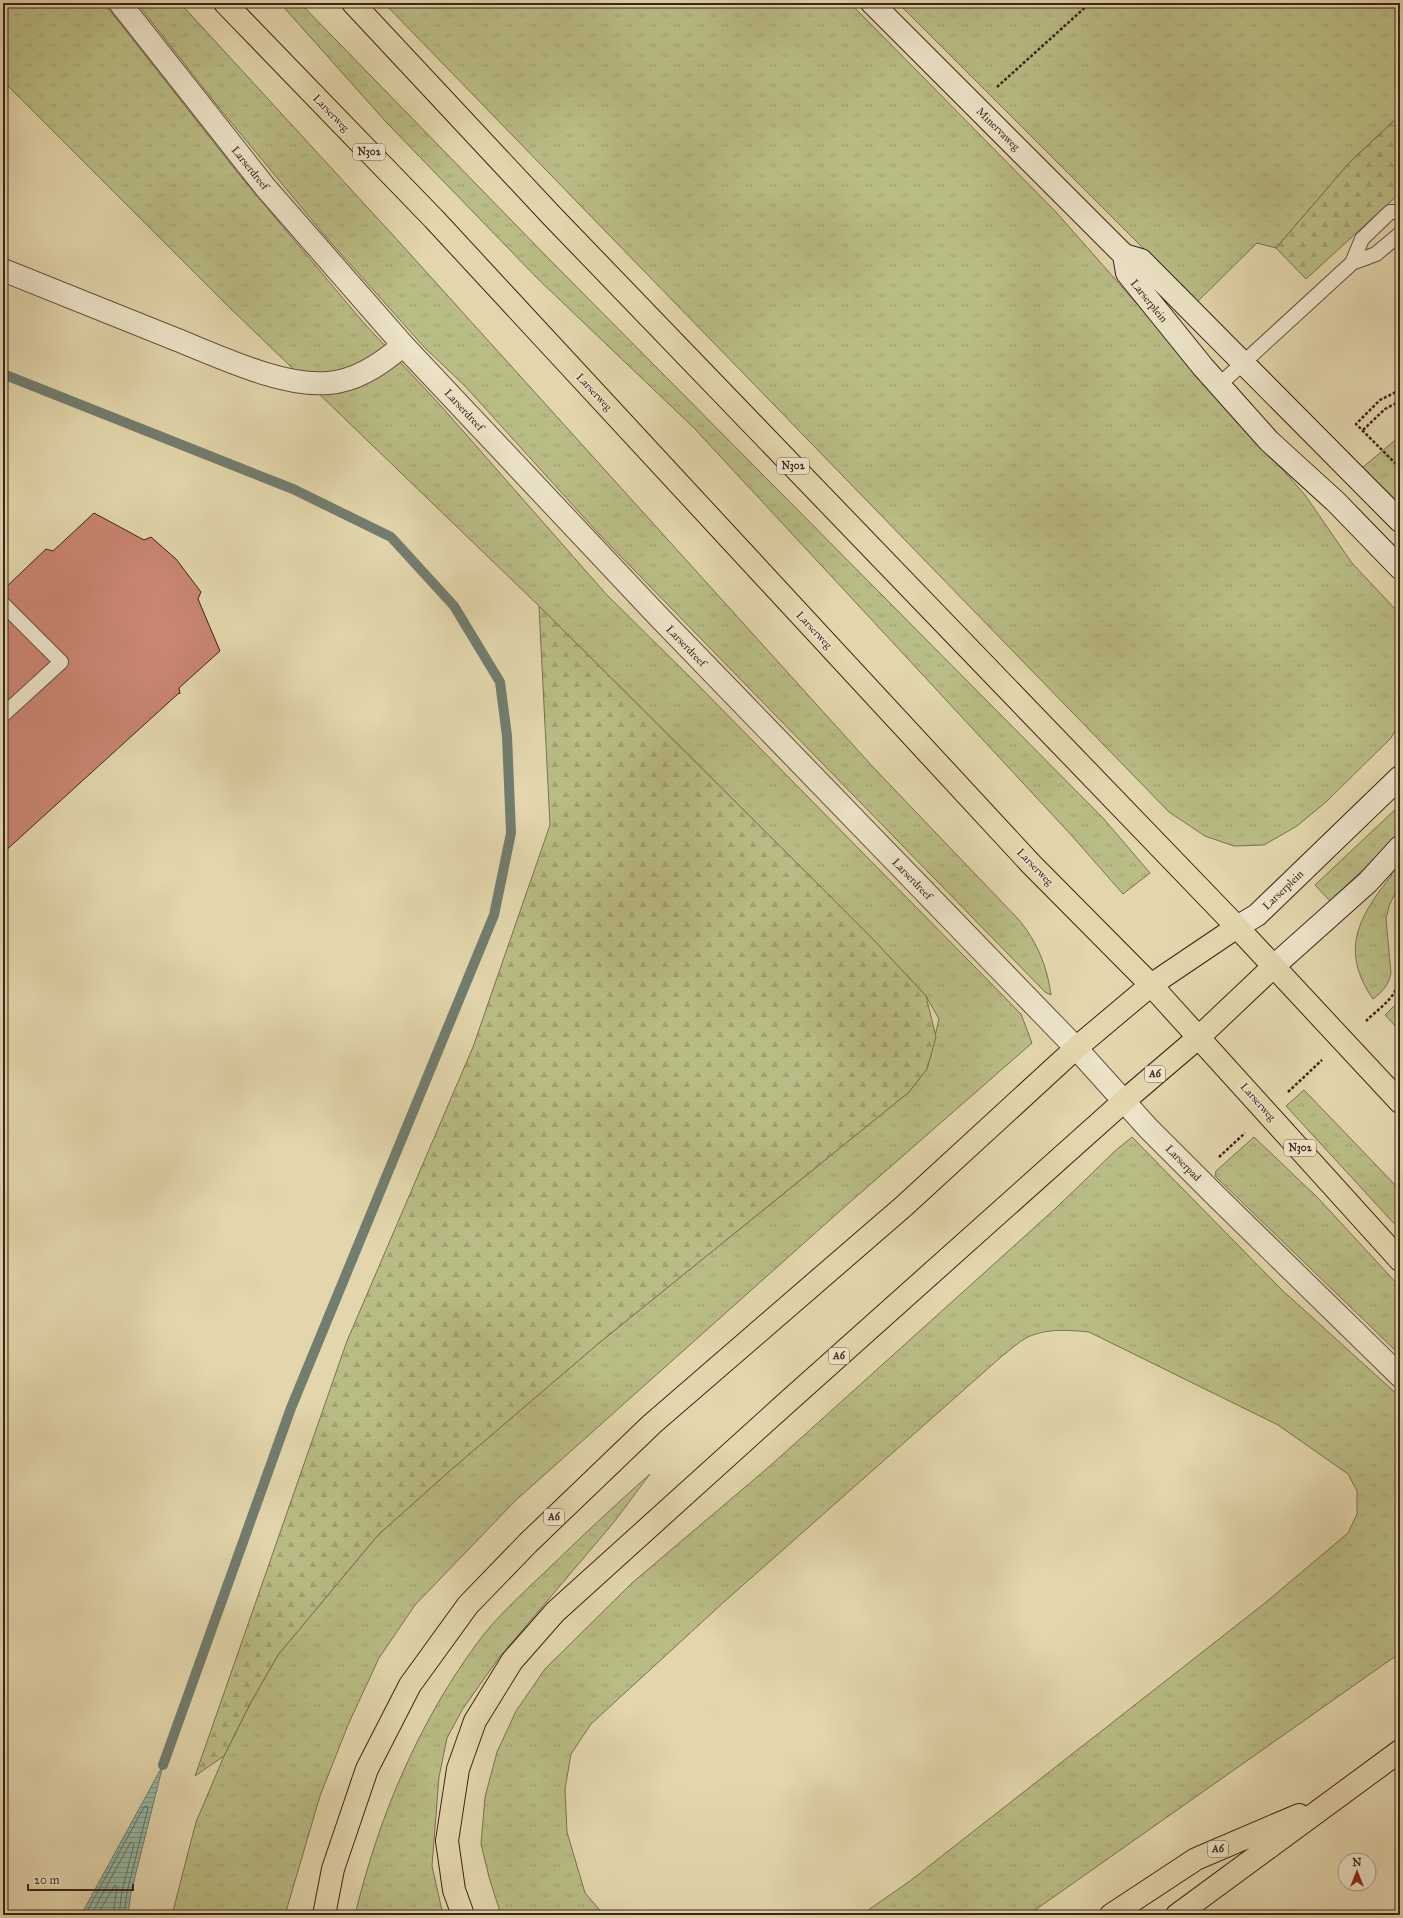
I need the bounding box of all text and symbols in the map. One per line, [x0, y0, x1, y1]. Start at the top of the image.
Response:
street label: Larserweg [310, 92, 352, 135]
street label: Minervaweg [974, 105, 1023, 154]
street label: Larserdreef [229, 144, 273, 194]
road number: N302 [353, 144, 385, 160]
street label: Larserplein [1128, 277, 1170, 325]
street label: Larserweg [573, 371, 615, 414]
street label: Larserdreef [442, 387, 488, 435]
road number: N302 [777, 458, 809, 474]
street label: Larserweg [793, 609, 835, 652]
street label: Larserdreef [663, 623, 710, 671]
street label: Larserweg [1014, 846, 1056, 889]
street label: Larserdreef [889, 856, 936, 904]
street label: Larserplein [1260, 867, 1306, 913]
road number: A6 [1145, 1066, 1165, 1082]
street label: Larserweg [1238, 1080, 1279, 1124]
road number: N302 [1284, 1140, 1316, 1156]
street label: Larserpad [1163, 1142, 1204, 1184]
road number: A6 [829, 1348, 849, 1364]
road number: A6 [544, 1509, 564, 1525]
road number: A6 [1208, 1841, 1228, 1857]
north arrow [1337, 1852, 1377, 1892]
text: N [1352, 1856, 1362, 1869]
scale bar [28, 1866, 133, 1892]
text: 20 m [34, 1873, 60, 1887]

